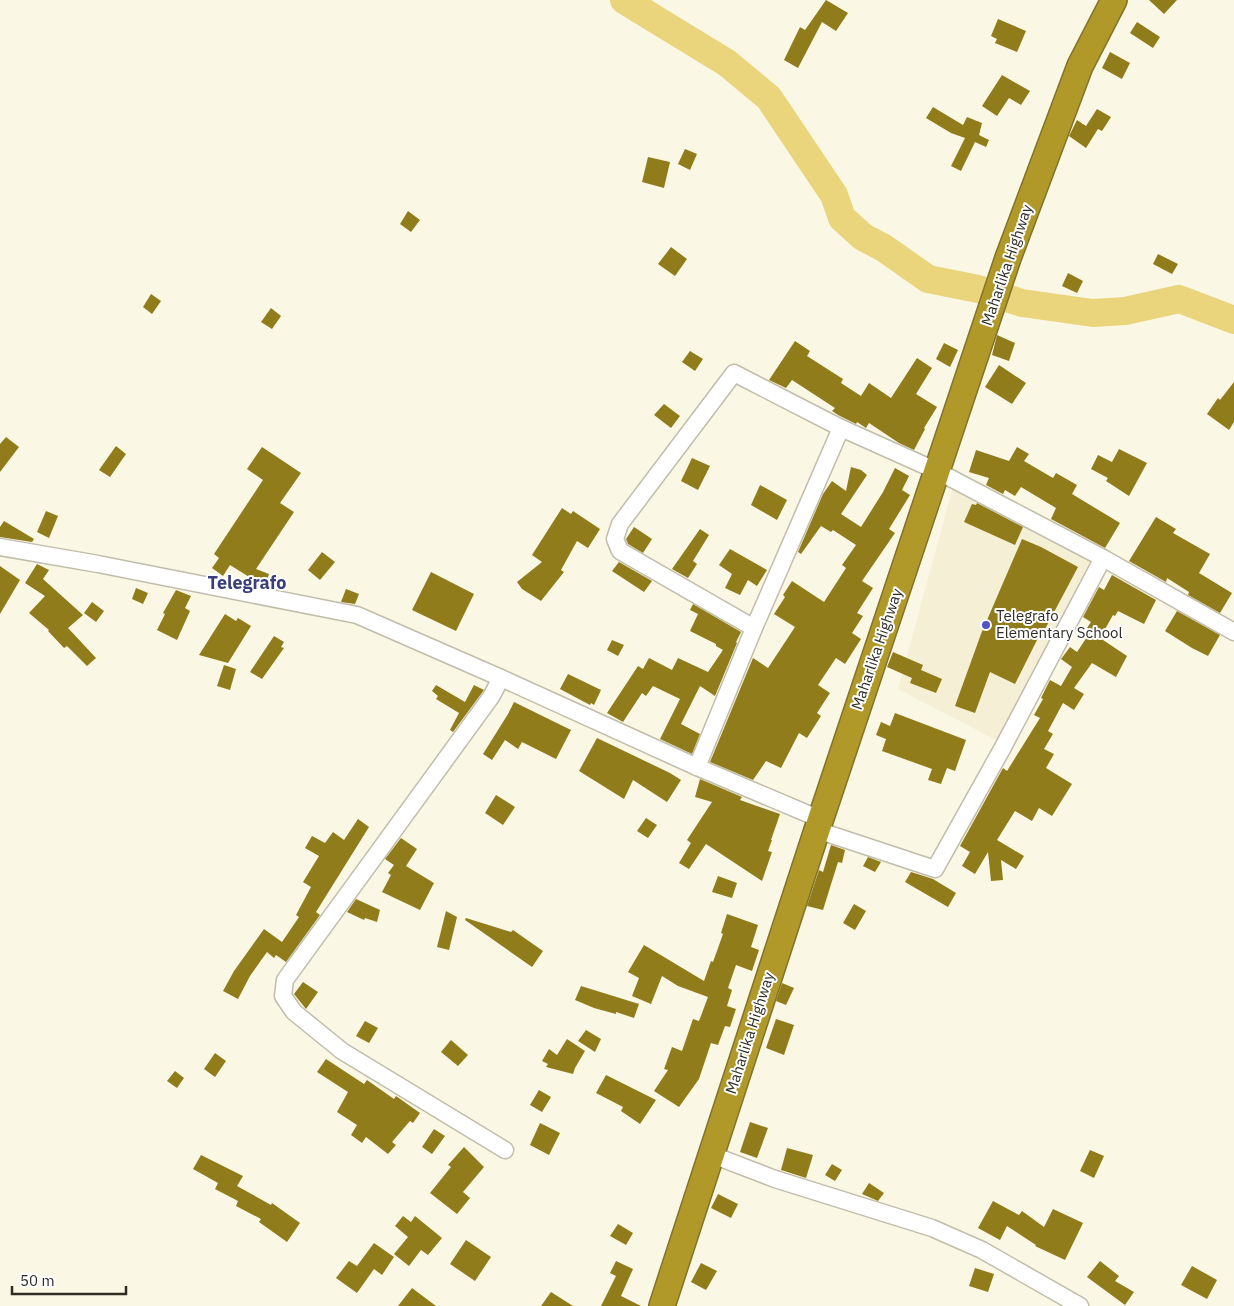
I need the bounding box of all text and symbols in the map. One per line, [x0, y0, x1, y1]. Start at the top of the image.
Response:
street label: Maharlika Highway [977, 201, 1036, 328]
district label: Telegrafo [208, 571, 286, 594]
street label: Maharlika Highway [847, 585, 906, 712]
place label: Telegrafo Elementary School [996, 606, 1123, 642]
marker: Telegrafo Elementary School [980, 619, 992, 631]
street label: Maharlika Highway [721, 969, 778, 1096]
scale bar [12, 1264, 126, 1296]
text: 50 m [20, 1271, 55, 1290]

